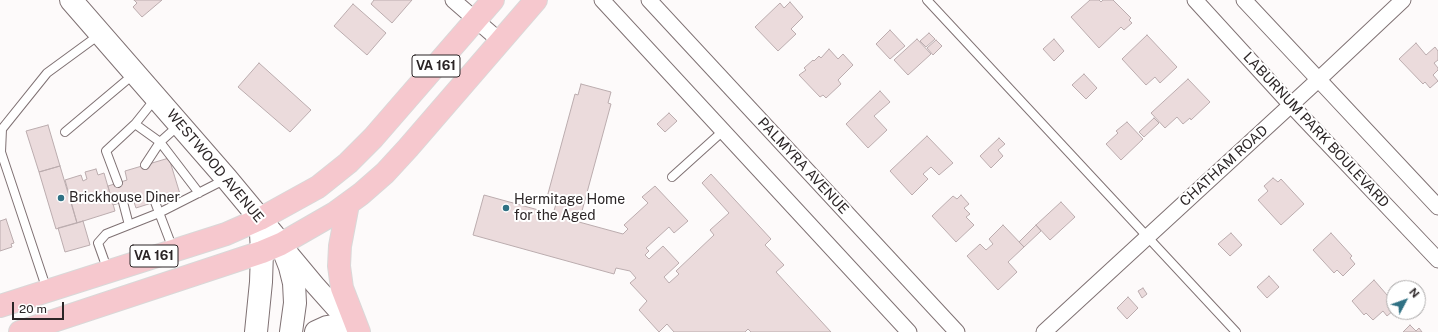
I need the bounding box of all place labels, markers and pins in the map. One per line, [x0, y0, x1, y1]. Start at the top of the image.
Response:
place label: Brickhouse Diner [69, 190, 180, 206]
place label: Hermitage Home for the Aged [514, 192, 625, 224]
marker: Brickhouse Diner [56, 193, 66, 203]
marker: Hermitage Home for the Aged [501, 203, 511, 213]

